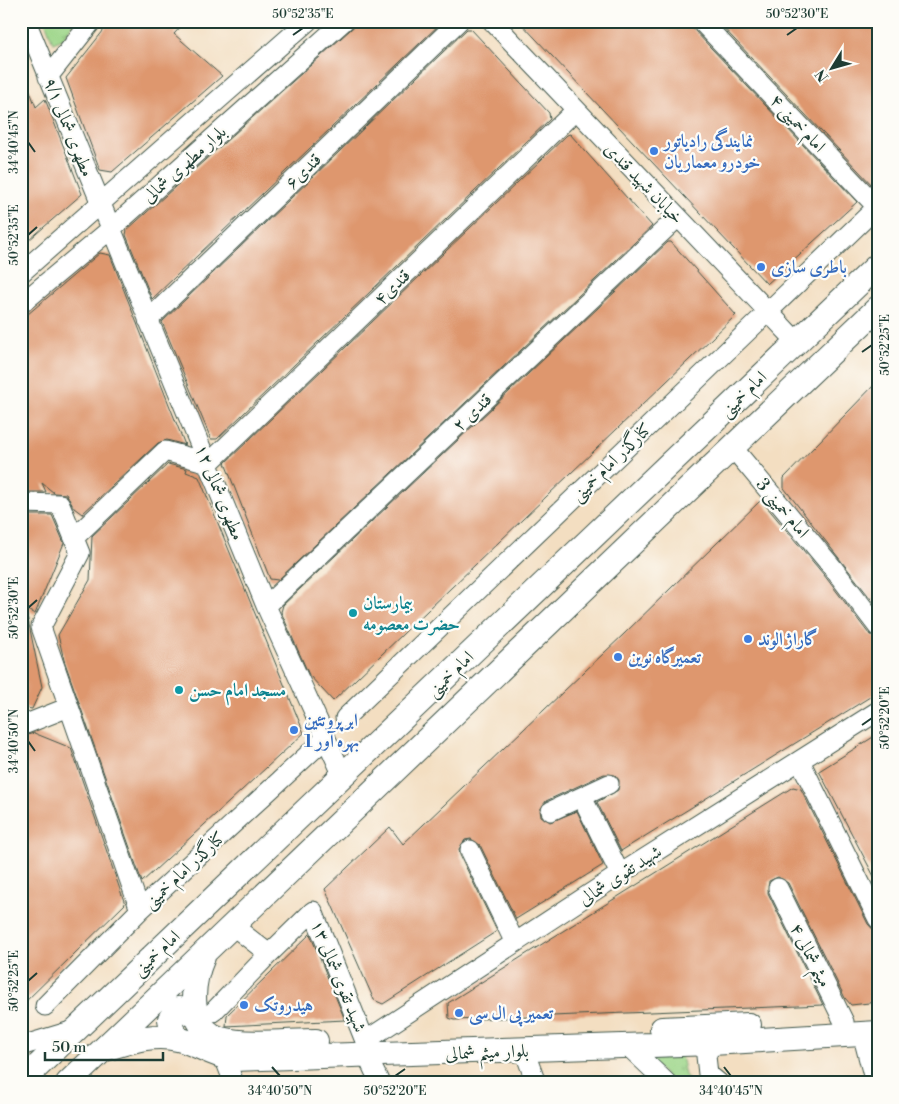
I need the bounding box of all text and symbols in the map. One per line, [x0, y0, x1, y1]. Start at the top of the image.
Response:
text: 50°52'35"E [272, 7, 334, 22]
text: 50°52'30"E [766, 7, 828, 22]
north arrow [806, 42, 856, 92]
text: N [812, 65, 833, 85]
street label: مطهری شمالی ۹/۱ [38, 74, 99, 180]
street label: امام خمینی ۴ [762, 89, 831, 160]
text: 34°40'45"N [7, 110, 22, 174]
street label: بلوار مطهری شمالی [137, 120, 231, 208]
place label: نمایندگی رادیاتور خودرو معماریان [662, 127, 761, 174]
street label: خیابان شهید قندی [599, 138, 688, 229]
marker: نمایندگی رادیاتور خودرو معماریان [648, 145, 660, 157]
street label: قندی۶ [280, 148, 327, 194]
text: 50°52'35"E [7, 204, 22, 266]
place label: باطری سازی [771, 256, 847, 279]
marker: باطری سازی [755, 261, 767, 273]
street label: قندی۴ [369, 264, 416, 310]
text: 50°52'25"E [878, 314, 893, 376]
street label: امام خمینی [715, 366, 775, 425]
street label: قندی ۲ [448, 388, 497, 437]
street label: کنارگذر امام خمینی [565, 417, 660, 510]
street label: مطهری شمالی ۱۲ [190, 441, 249, 544]
street label: امام خمینی 3 [748, 474, 814, 546]
text: 50°52'30"E [7, 577, 22, 639]
place label: بیمارستان حضرت معصومه [363, 592, 460, 636]
marker: بیمارستان حضرت معصومه [347, 607, 359, 619]
place label: گاراژ الوند [758, 628, 818, 651]
marker: گاراژ الوند [742, 633, 754, 645]
street label: امام خمینی [422, 646, 482, 705]
place label: تعمیرگاه نوین [628, 646, 702, 669]
marker: تعمیرگاه نوین [612, 651, 624, 663]
place label: مسجد امام حسن [189, 679, 286, 706]
marker: مسجد امام حسن [173, 684, 185, 696]
text: 50°52'20"E [878, 687, 893, 749]
text: 34°40'50"N [7, 709, 22, 773]
place label: ابر پروتئین بهره آور 1 [304, 709, 359, 753]
marker: ابر پروتئین بهره آور 1 [288, 724, 300, 736]
street label: کنارگذر امام خمینی [137, 825, 233, 917]
street label: شهید تقوی شمالی [574, 840, 666, 911]
street label: شهید تقوی شمالی ۱۳ [306, 917, 372, 1036]
street label: میثم شمالی ۴ [779, 919, 836, 994]
street label: امام خمینی [127, 925, 188, 984]
text: 50°52'25"E [7, 950, 22, 1012]
place label: هیدروتک [254, 994, 313, 1017]
marker: هیدروتک [238, 999, 250, 1011]
place label: تعمیر پی ال سی [469, 1002, 554, 1027]
marker: تعمیر پی ال سی [453, 1007, 465, 1019]
scale bar [45, 1029, 162, 1061]
text: 50 m [52, 1038, 86, 1057]
street label: بلوار میثم شمالی [445, 1040, 529, 1071]
text: 34°40'50"N [248, 1084, 312, 1099]
text: 50°52'20"E [364, 1084, 426, 1099]
text: 34°40'45"N [699, 1084, 763, 1099]

